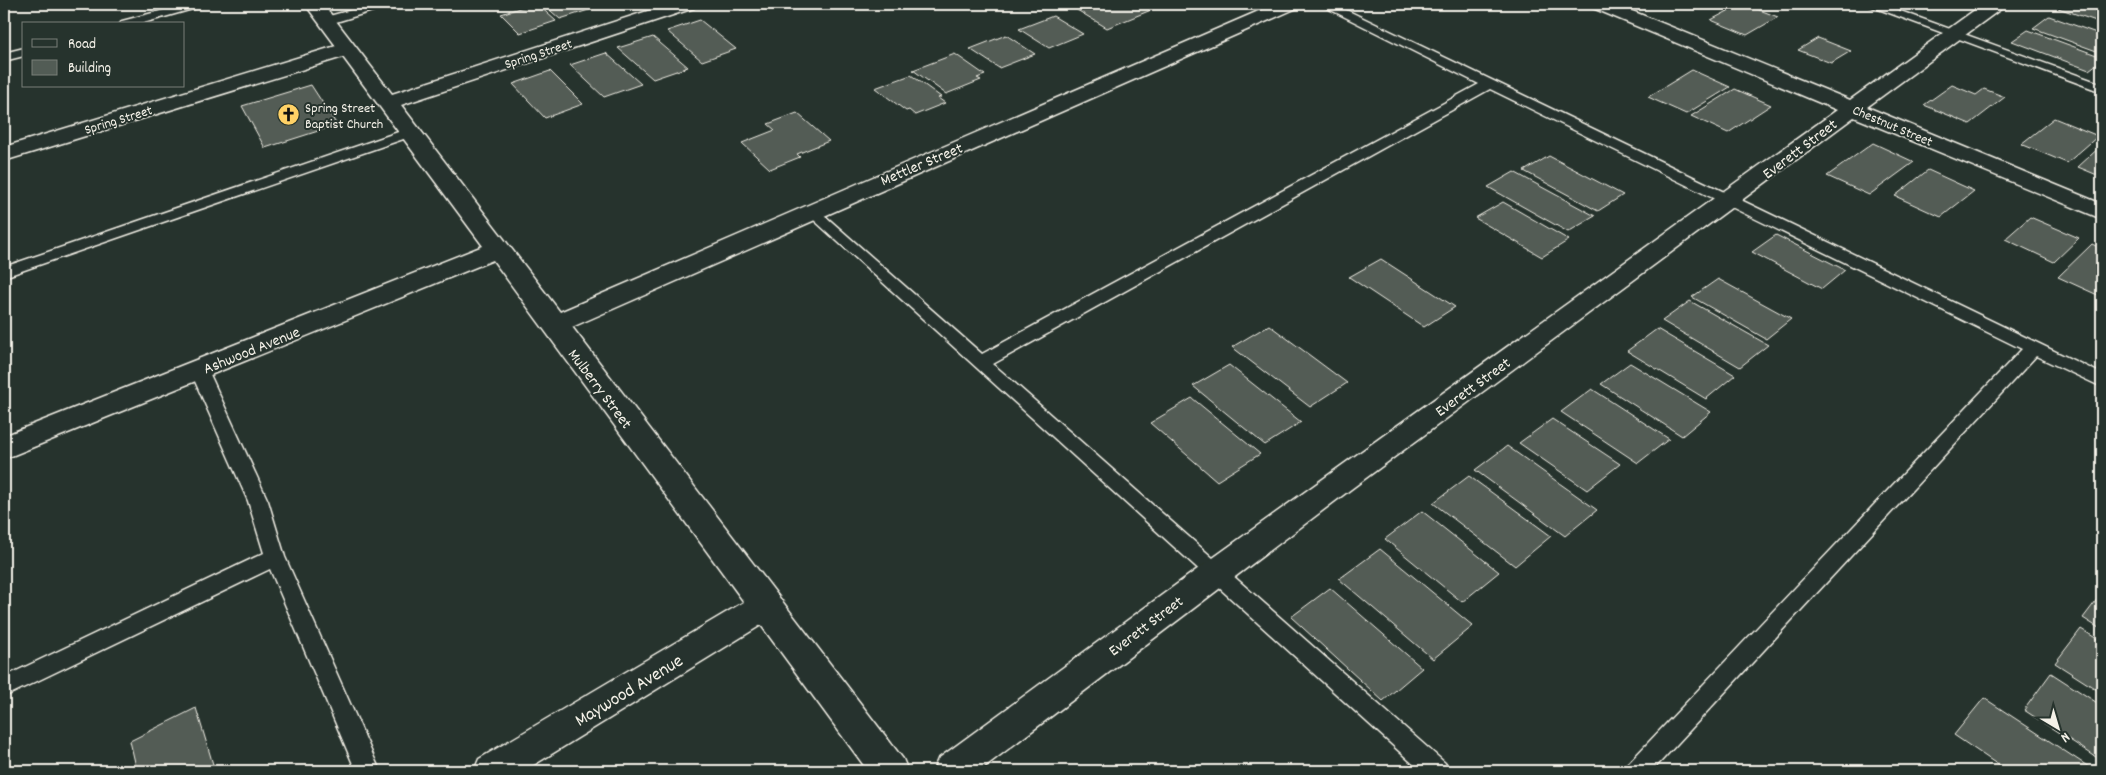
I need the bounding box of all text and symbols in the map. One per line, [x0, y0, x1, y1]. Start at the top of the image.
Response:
legend [22, 22, 185, 88]
text: Road [68, 34, 96, 56]
street label: Spring Street [502, 35, 575, 75]
text: Building [68, 58, 111, 80]
place label: Spring Street Baptist Church [305, 99, 383, 135]
street label: Spring Street [82, 101, 155, 141]
street label: Chestnut Street [1849, 101, 1935, 153]
church icon: Spring Street Baptist Church [277, 103, 301, 127]
street label: Everett Street [1758, 114, 1843, 186]
street label: Mettler Street [877, 138, 967, 193]
street label: Ashwood Avenue [200, 321, 304, 381]
street label: Mulberry Street [561, 345, 637, 434]
street label: Everett Street [1431, 353, 1516, 423]
street label: Everett Street [1104, 591, 1189, 663]
street label: Maywood Avenue [571, 649, 689, 735]
north arrow [2034, 702, 2084, 752]
text: N [2056, 727, 2074, 747]

